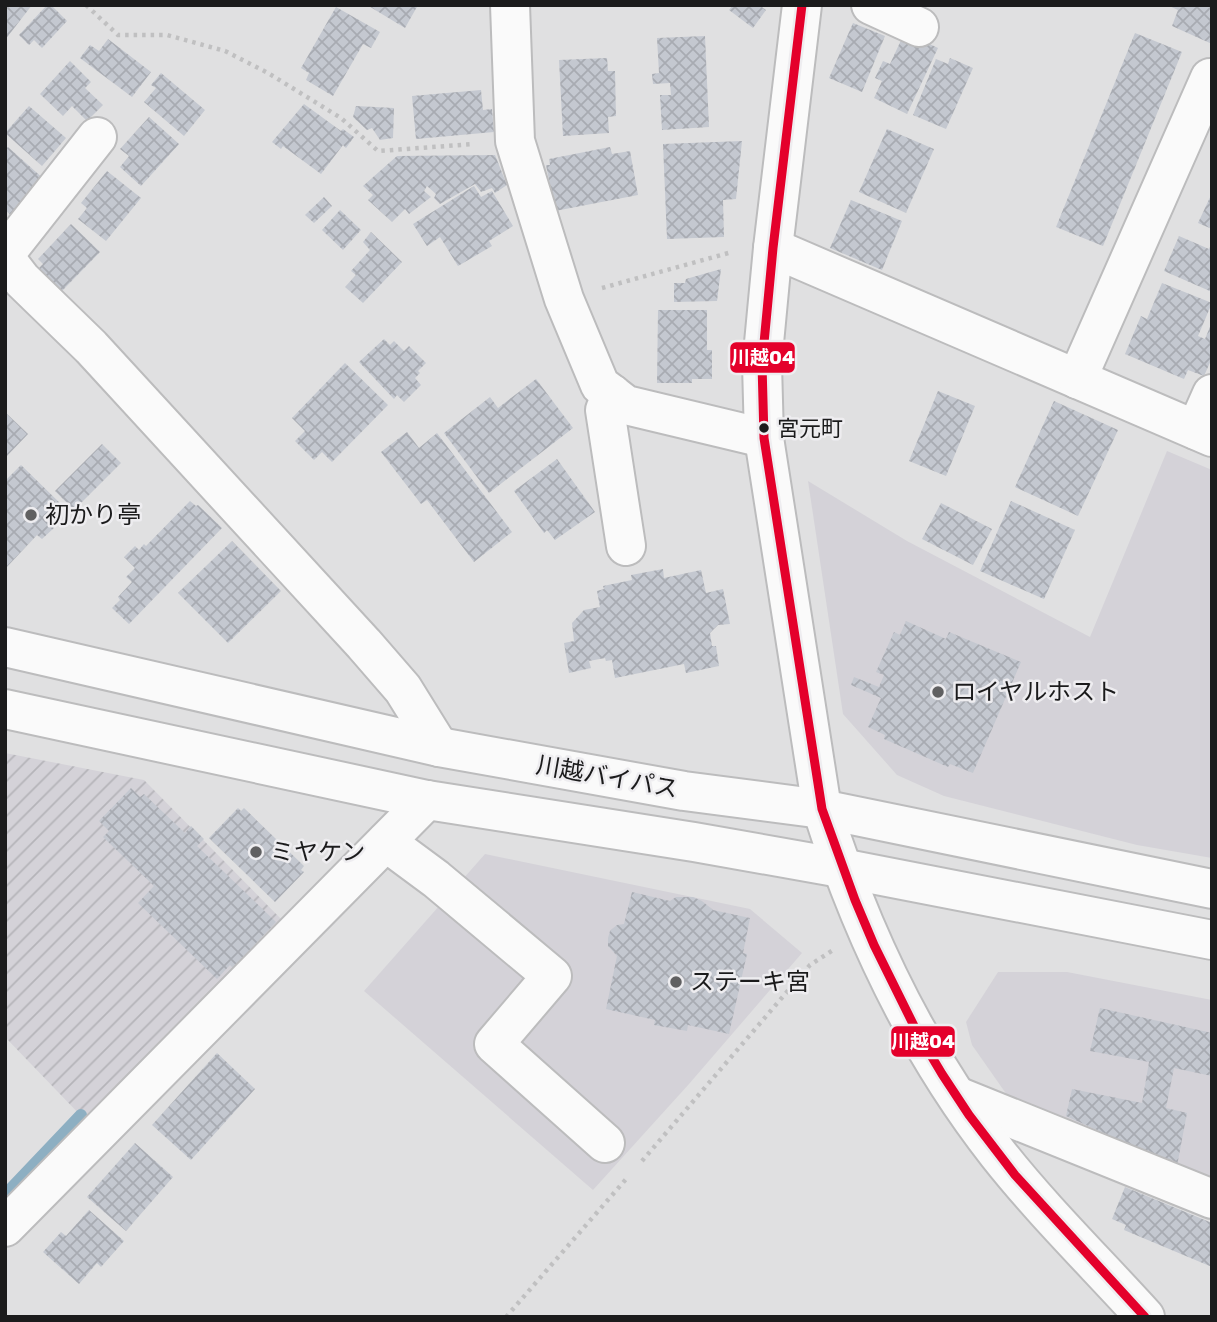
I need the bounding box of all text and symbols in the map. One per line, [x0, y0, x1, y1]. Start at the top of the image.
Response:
line badge: 川越04 [729, 341, 796, 374]
text: 川越04 [731, 346, 795, 369]
place label: 宮元町 [777, 415, 843, 442]
marker: 宮元町 [757, 421, 771, 435]
place label: 初かり亭 [45, 501, 141, 529]
marker: 初かり亭 [23, 507, 39, 523]
place label: ロイヤルホスト [952, 678, 1119, 706]
marker: ロイヤルホスト [930, 684, 946, 700]
street label: 川越バイパス [534, 751, 680, 803]
place label: ミヤケン [270, 838, 365, 866]
marker: ミヤケン [248, 844, 264, 860]
place label: ステーキ宮 [690, 968, 810, 996]
marker: ステーキ宮 [668, 974, 684, 990]
line badge: 川越04 [890, 1025, 956, 1058]
text: 川越04 [891, 1030, 955, 1053]

